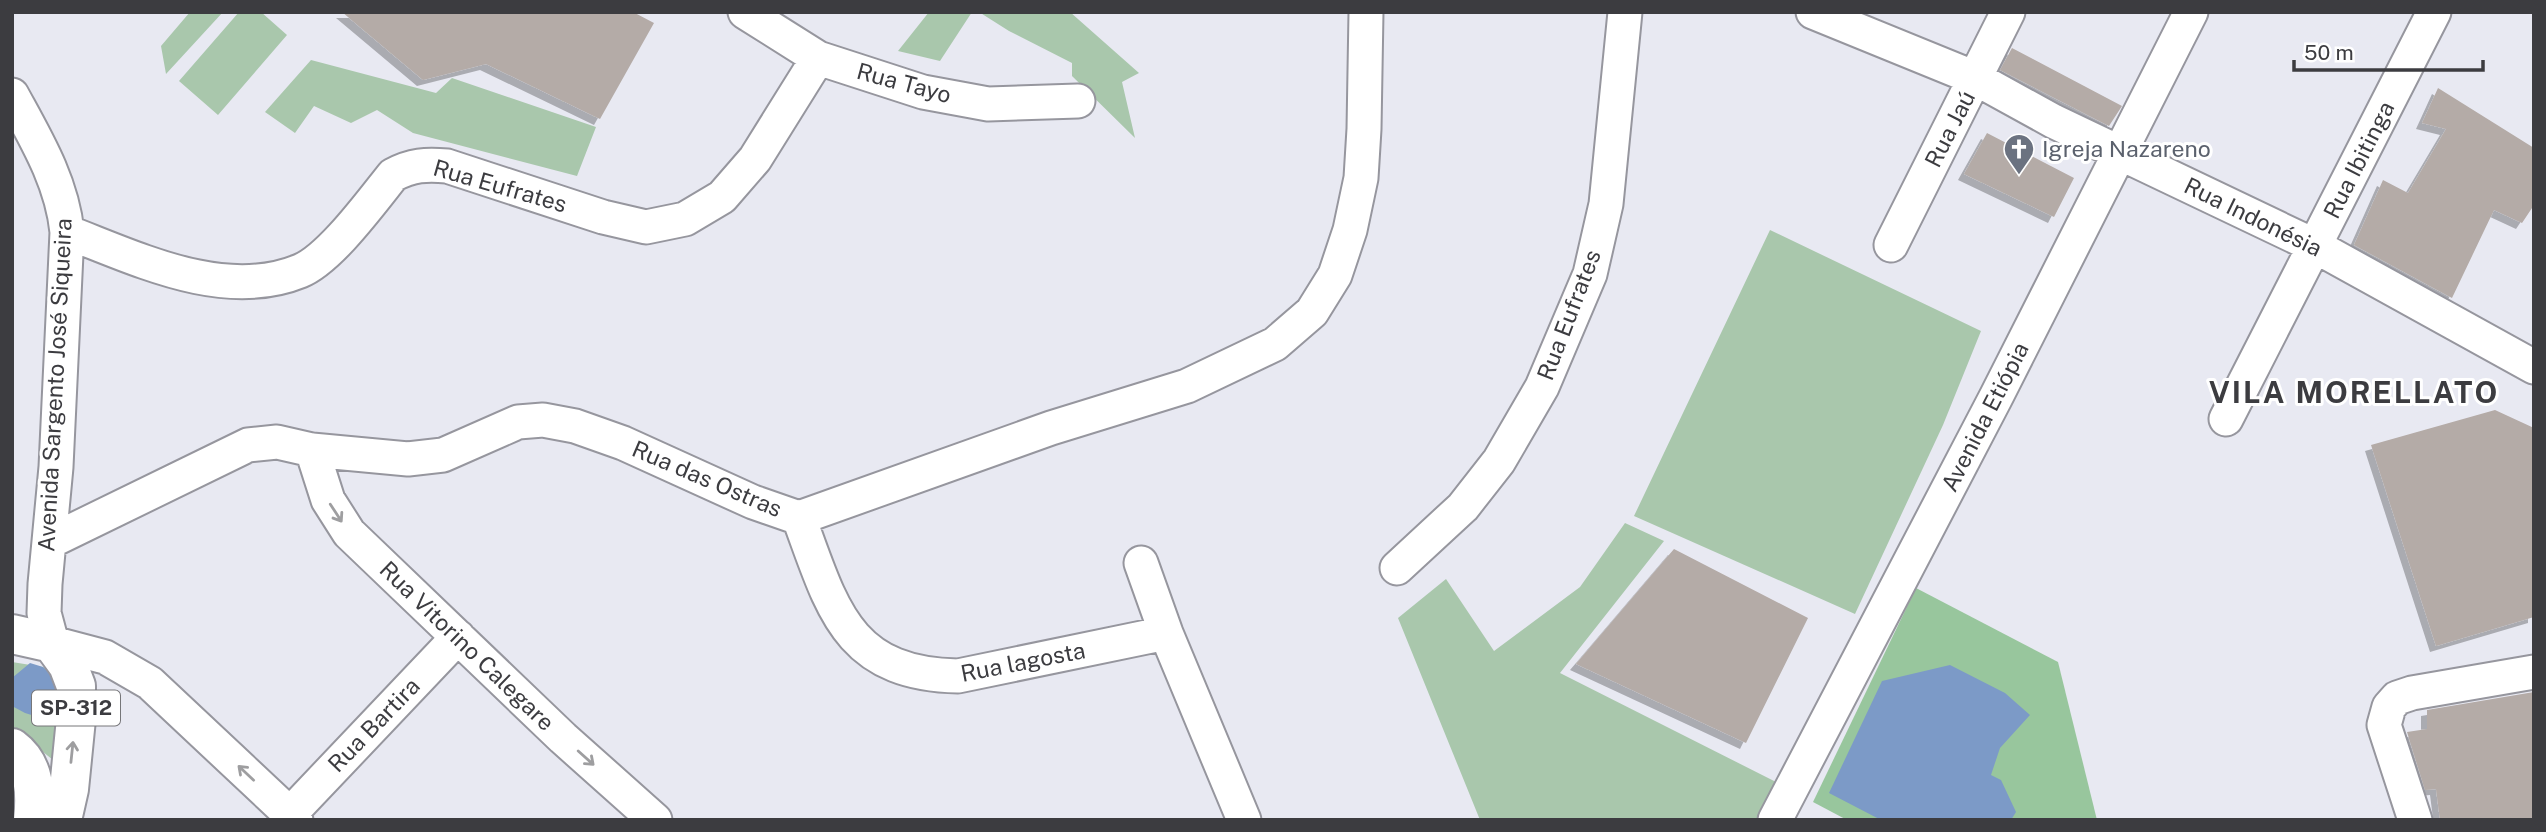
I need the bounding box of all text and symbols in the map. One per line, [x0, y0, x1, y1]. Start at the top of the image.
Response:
scale bar [2294, 28, 2483, 72]
text: 50 m [2304, 40, 2354, 65]
street label: Rua Tayo [854, 57, 954, 108]
street label: Rua Jaú [1919, 86, 1980, 171]
street label: Rua Ibitinga [2318, 97, 2400, 223]
church icon: Igreja Nazareno [2002, 132, 2036, 176]
place label: Igreja Nazareno [2042, 135, 2211, 162]
street label: Rua Eufrates [430, 154, 570, 217]
street label: Rua Indonésia [2180, 172, 2326, 262]
street label: Avenida Sargento José Siqueira [32, 217, 77, 553]
street label: Rua Eufrates [1531, 246, 1606, 384]
street label: Avenida Etiópia [1935, 338, 2034, 496]
district label: VILA MORELLATO [2209, 374, 2499, 410]
street label: Rua das Ostras [628, 435, 786, 522]
one-way arrow [330, 503, 344, 523]
street label: Rua Vitorino Calegare [374, 555, 560, 736]
street label: Rua lagosta [958, 636, 1088, 687]
street label: Rua Bartira [322, 672, 425, 777]
road number: SP-312 [32, 690, 120, 726]
one-way arrow [66, 742, 79, 764]
one-way arrow [577, 750, 595, 766]
one-way arrow [237, 765, 255, 781]

